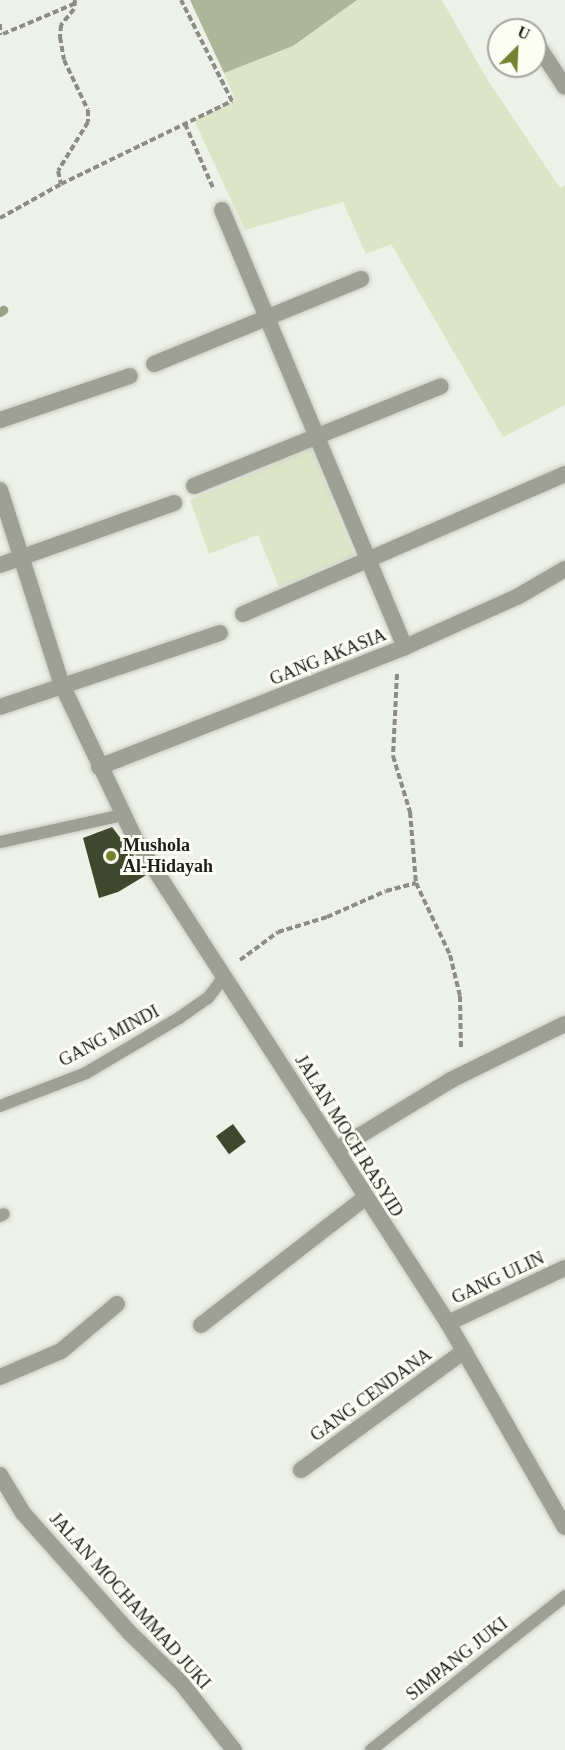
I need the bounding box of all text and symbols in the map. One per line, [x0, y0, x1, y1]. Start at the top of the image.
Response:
north arrow [487, 18, 547, 78]
text: U [515, 23, 532, 43]
street label: GANG AKASIA [266, 624, 390, 690]
place label: Mushola Al-Hidayah [123, 835, 213, 878]
marker: Mushola Al-Hidayah [104, 849, 118, 863]
street label: GANG MINDI [55, 1001, 163, 1071]
street label: JALAN MOCH RASYID [290, 1051, 408, 1221]
street label: GANG ULIN [448, 1247, 548, 1309]
street label: GANG CENDANA [306, 1344, 436, 1446]
street label: JALAN MOCHAMMAD JUKI [45, 1508, 215, 1694]
street label: SIMPANG JUKI [402, 1613, 512, 1705]

